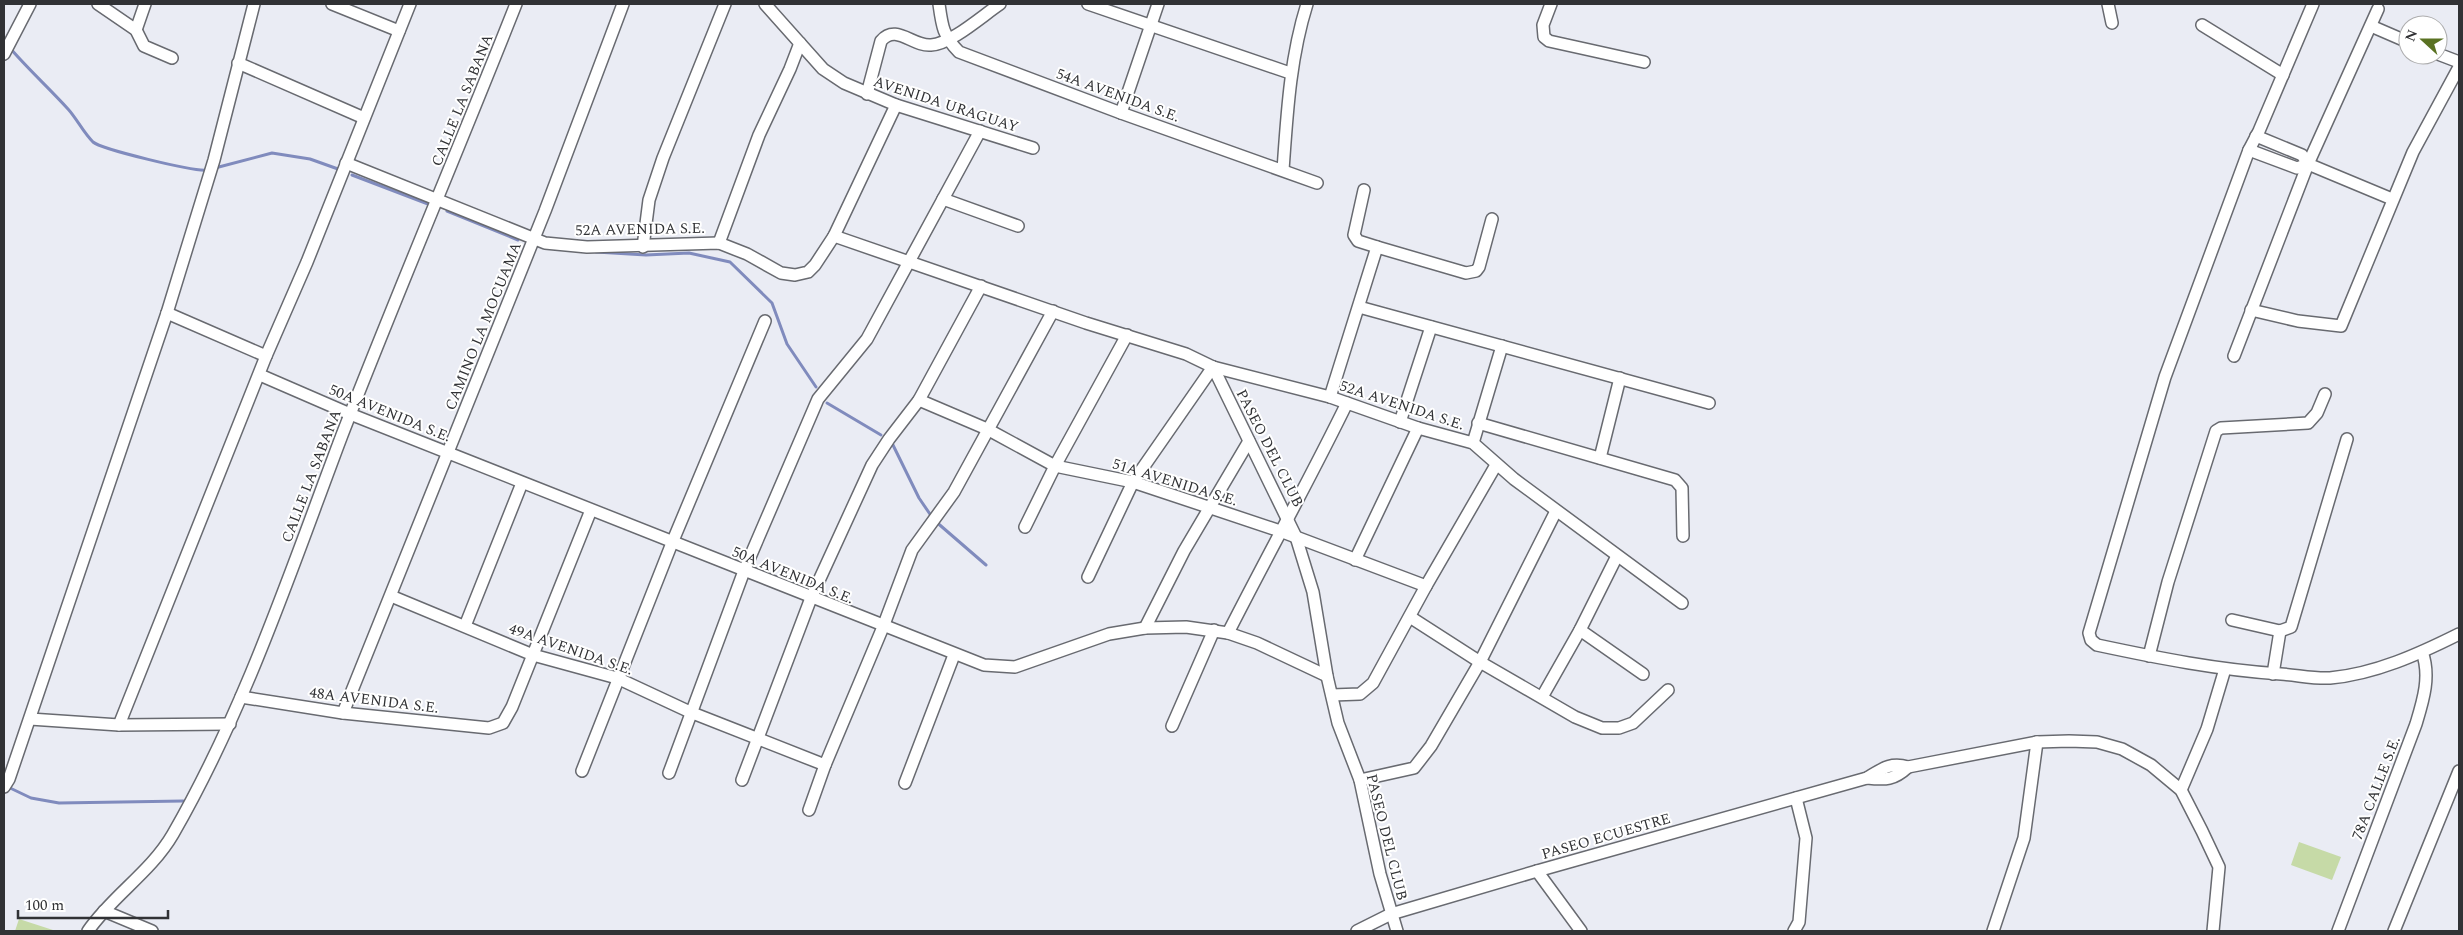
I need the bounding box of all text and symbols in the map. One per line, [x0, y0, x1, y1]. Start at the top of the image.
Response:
north arrow [2398, 15, 2448, 65]
text: N [2399, 26, 2423, 45]
street label: CALLE LA SABANA [425, 31, 500, 170]
street label: 54A AVENIDA S.E. [1053, 62, 1183, 128]
street label: AVENIDA URAGUAY [870, 70, 1022, 139]
street label: 52A AVENIDA S.E. [575, 217, 705, 242]
street label: CAMINO LA MOCUAMA [439, 239, 528, 414]
street label: 52A AVENIDA S.E. [1337, 374, 1467, 436]
street label: 50A AVENIDA S.E. [325, 378, 454, 448]
street label: PASEO DEL CLUB [1230, 385, 1309, 511]
street label: CALLE LA SABANA [275, 406, 347, 546]
street label: 51A AVENIDA S.E. [1109, 452, 1240, 512]
street label: 50A AVENIDA S.E. [728, 540, 857, 610]
street label: 49A AVENIDA S.E. [506, 617, 636, 681]
street label: 48A AVENIDA S.E. [308, 681, 440, 720]
street label: 78A CALLE S.E. [2346, 733, 2407, 843]
street label: PASEO DEL CLUB [1360, 771, 1413, 903]
street label: PASEO ECUESTRE [1539, 807, 1673, 866]
scale bar [18, 888, 168, 920]
text: 100 m [25, 894, 64, 917]

